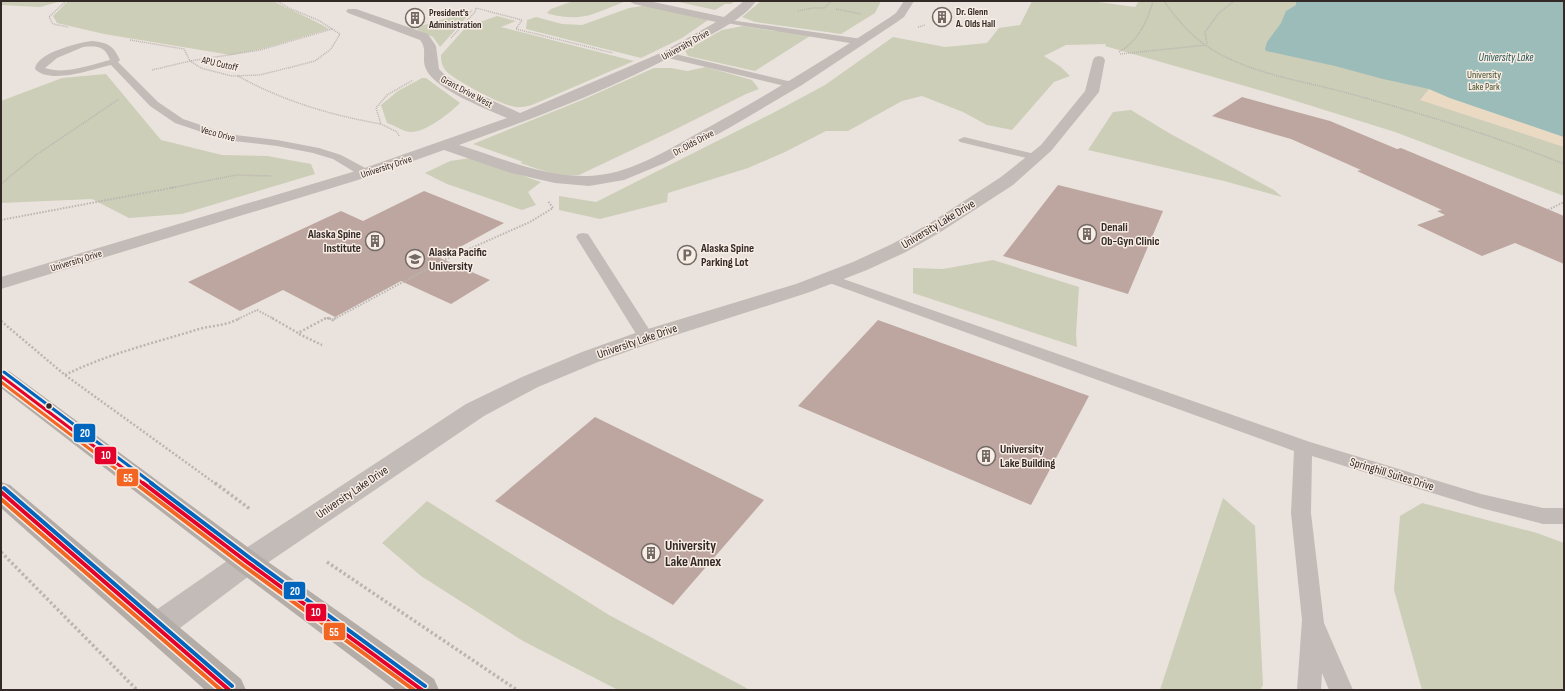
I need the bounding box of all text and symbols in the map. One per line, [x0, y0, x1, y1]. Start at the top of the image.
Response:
building icon: Dr. Glenn A. Olds Hall [931, 6, 953, 28]
place label: Dr. Glenn A. Olds Hall [955, 6, 995, 30]
building icon: President's Administration [404, 7, 426, 29]
place label: President's Administration [428, 7, 482, 31]
street label: University Drive [659, 27, 712, 63]
water label: University Lake [1479, 51, 1534, 64]
street label: APU Cutoff [199, 54, 239, 74]
park label: University Lake Park [1467, 69, 1501, 93]
street label: Grant Drive West [439, 73, 494, 110]
street label: Veco Drive [199, 124, 236, 144]
street label: Dr. Olds Drive [671, 127, 716, 159]
street label: University Drive [359, 153, 413, 181]
street label: University Lake Drive [898, 196, 978, 252]
place label: Denali Ob-Gyn Clinic [1101, 220, 1159, 249]
building icon: Denali Ob-Gyn Clinic [1076, 223, 1098, 245]
place label: Alaska Spine Institute [307, 227, 361, 256]
building icon: Alaska Spine Institute [364, 230, 386, 252]
place label: Alaska Spine Parking Lot [700, 241, 754, 270]
parking icon: Alaska Spine Parking Lot [676, 244, 698, 266]
place label: Alaska Pacific University [428, 245, 487, 274]
street label: University Drive [49, 247, 103, 274]
school or university icon: Alaska Pacific University [404, 248, 426, 270]
street label: University Lake Drive [595, 321, 679, 362]
unlabelled marker [44, 401, 54, 411]
line badge: 20 [73, 423, 96, 443]
text: 20 [80, 427, 90, 440]
place label: University Lake Building [1000, 442, 1055, 471]
building icon: University Lake Building [975, 445, 997, 467]
line badge: 10 [94, 446, 117, 465]
text: 10 [101, 449, 111, 462]
street label: Springhill Suites Drive [1348, 455, 1436, 494]
street label: University Lake Drive [313, 463, 391, 522]
line badge: 55 [116, 468, 139, 487]
text: 55 [123, 472, 133, 485]
place label: University Lake Annex [665, 537, 721, 570]
building icon: University Lake Annex [640, 542, 662, 564]
line badge: 20 [283, 581, 306, 600]
text: 20 [290, 585, 300, 598]
line badge: 10 [305, 603, 327, 622]
text: 10 [311, 606, 321, 619]
line badge: 55 [323, 622, 346, 641]
text: 55 [329, 626, 339, 639]

